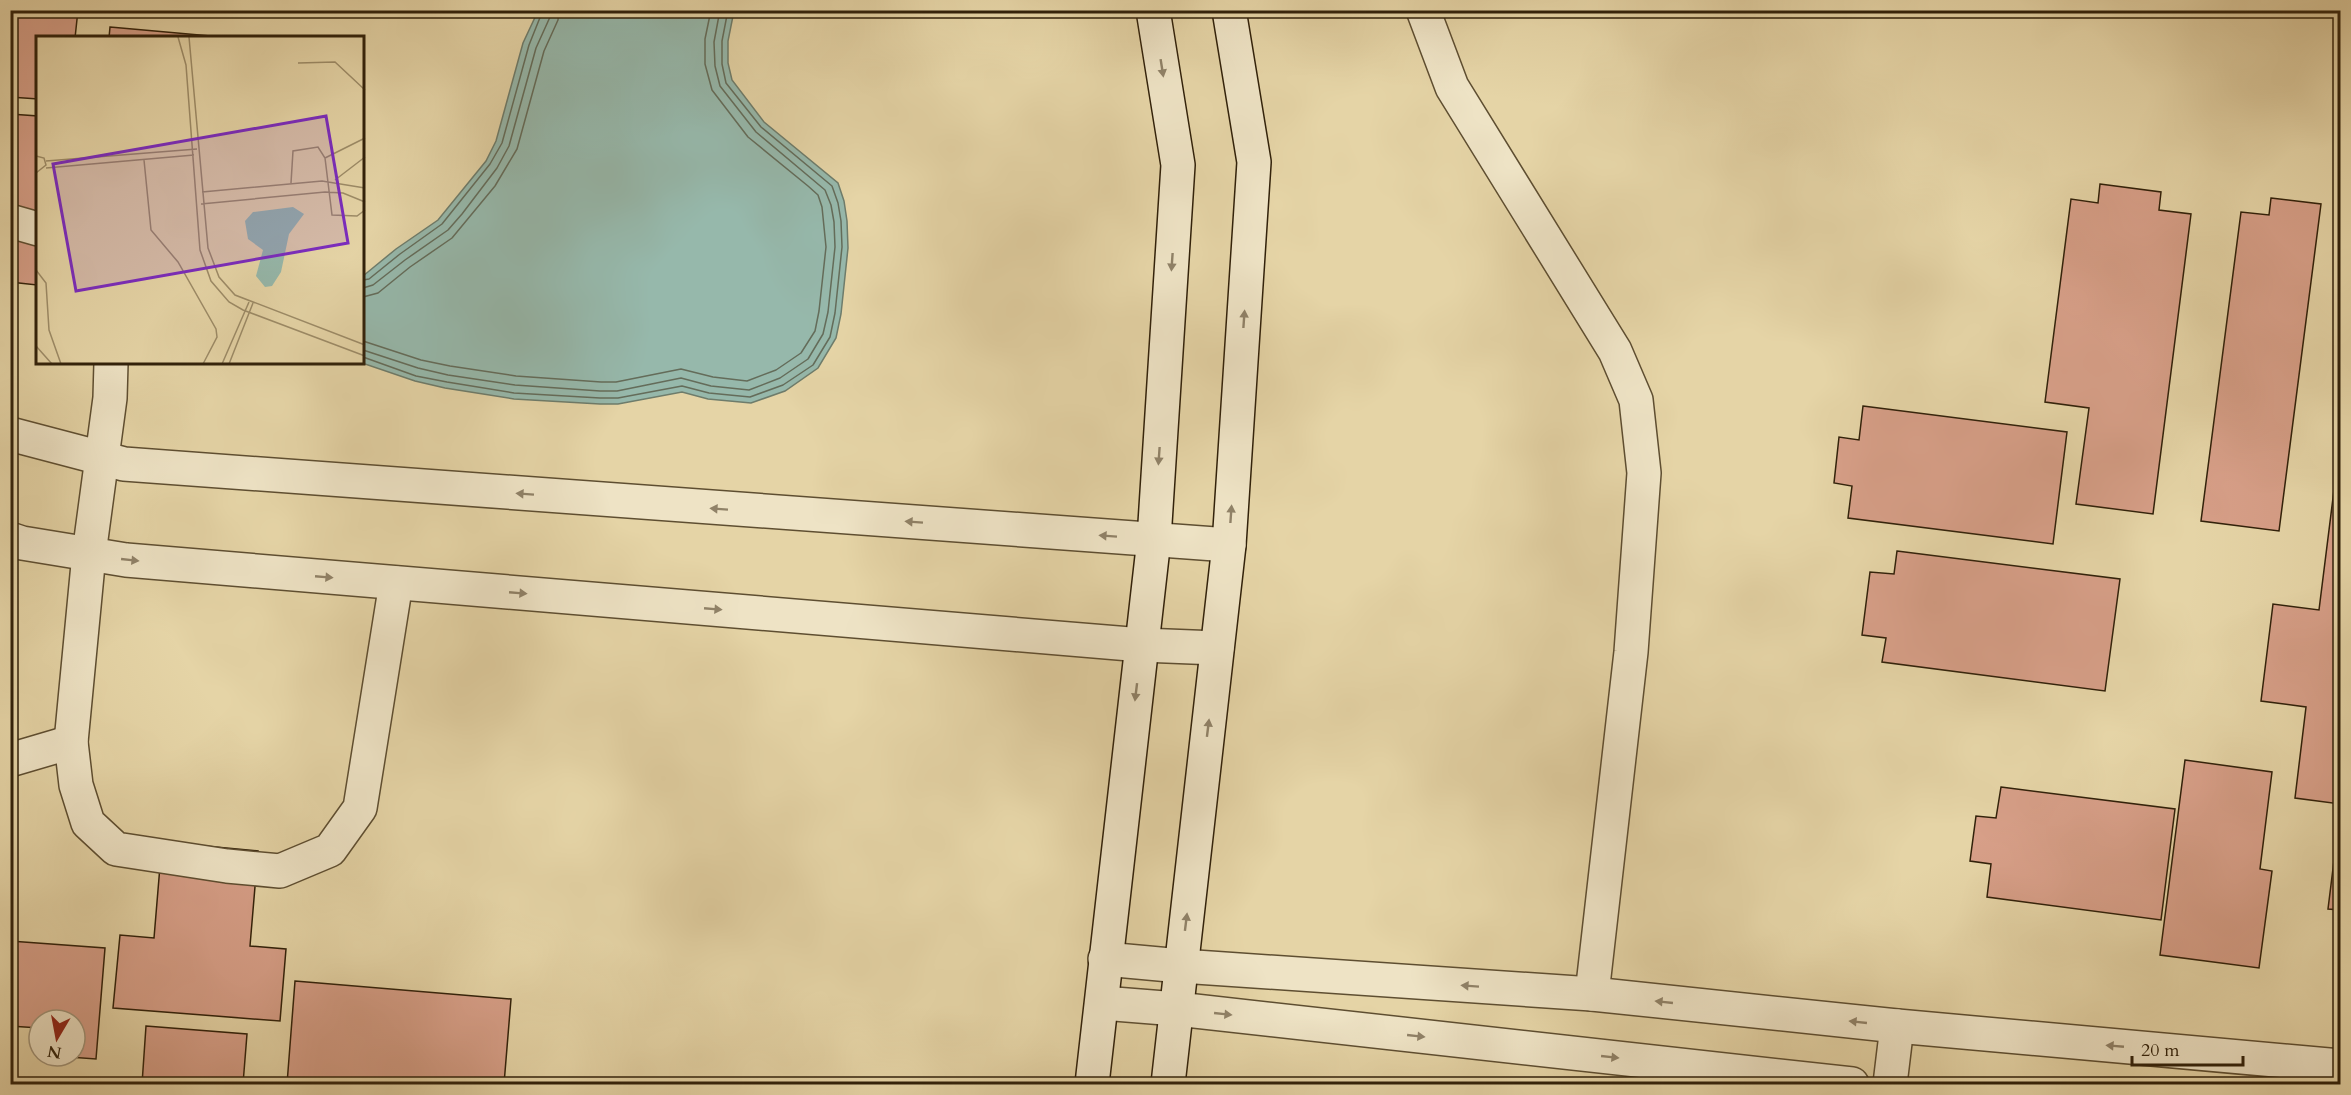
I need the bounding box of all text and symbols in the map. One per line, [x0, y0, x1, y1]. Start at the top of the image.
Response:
inset map [36, 36, 364, 364]
one-way arrow [1158, 59, 1167, 78]
one-way arrow [1167, 252, 1176, 271]
one-way arrow [1239, 309, 1248, 328]
one-way arrow [1154, 447, 1164, 466]
one-way arrow [515, 489, 534, 499]
one-way arrow [710, 504, 729, 513]
one-way arrow [1227, 504, 1236, 523]
one-way arrow [904, 517, 923, 527]
one-way arrow [1099, 531, 1118, 540]
one-way arrow [120, 555, 139, 565]
one-way arrow [315, 572, 334, 582]
one-way arrow [509, 588, 528, 598]
one-way arrow [703, 604, 722, 614]
one-way arrow [1131, 683, 1141, 702]
one-way arrow [1203, 719, 1213, 738]
one-way arrow [1181, 912, 1190, 931]
one-way arrow [1460, 981, 1479, 991]
one-way arrow [1654, 997, 1673, 1007]
north arrow [27, 1008, 87, 1068]
one-way arrow [1213, 1009, 1232, 1019]
one-way arrow [1848, 1017, 1867, 1027]
scale bar [2132, 1029, 2243, 1067]
one-way arrow [1407, 1031, 1426, 1041]
text: 20 m [2141, 1038, 2180, 1063]
text: N [46, 1040, 63, 1064]
one-way arrow [2105, 1041, 2124, 1050]
one-way arrow [1601, 1053, 1620, 1062]

